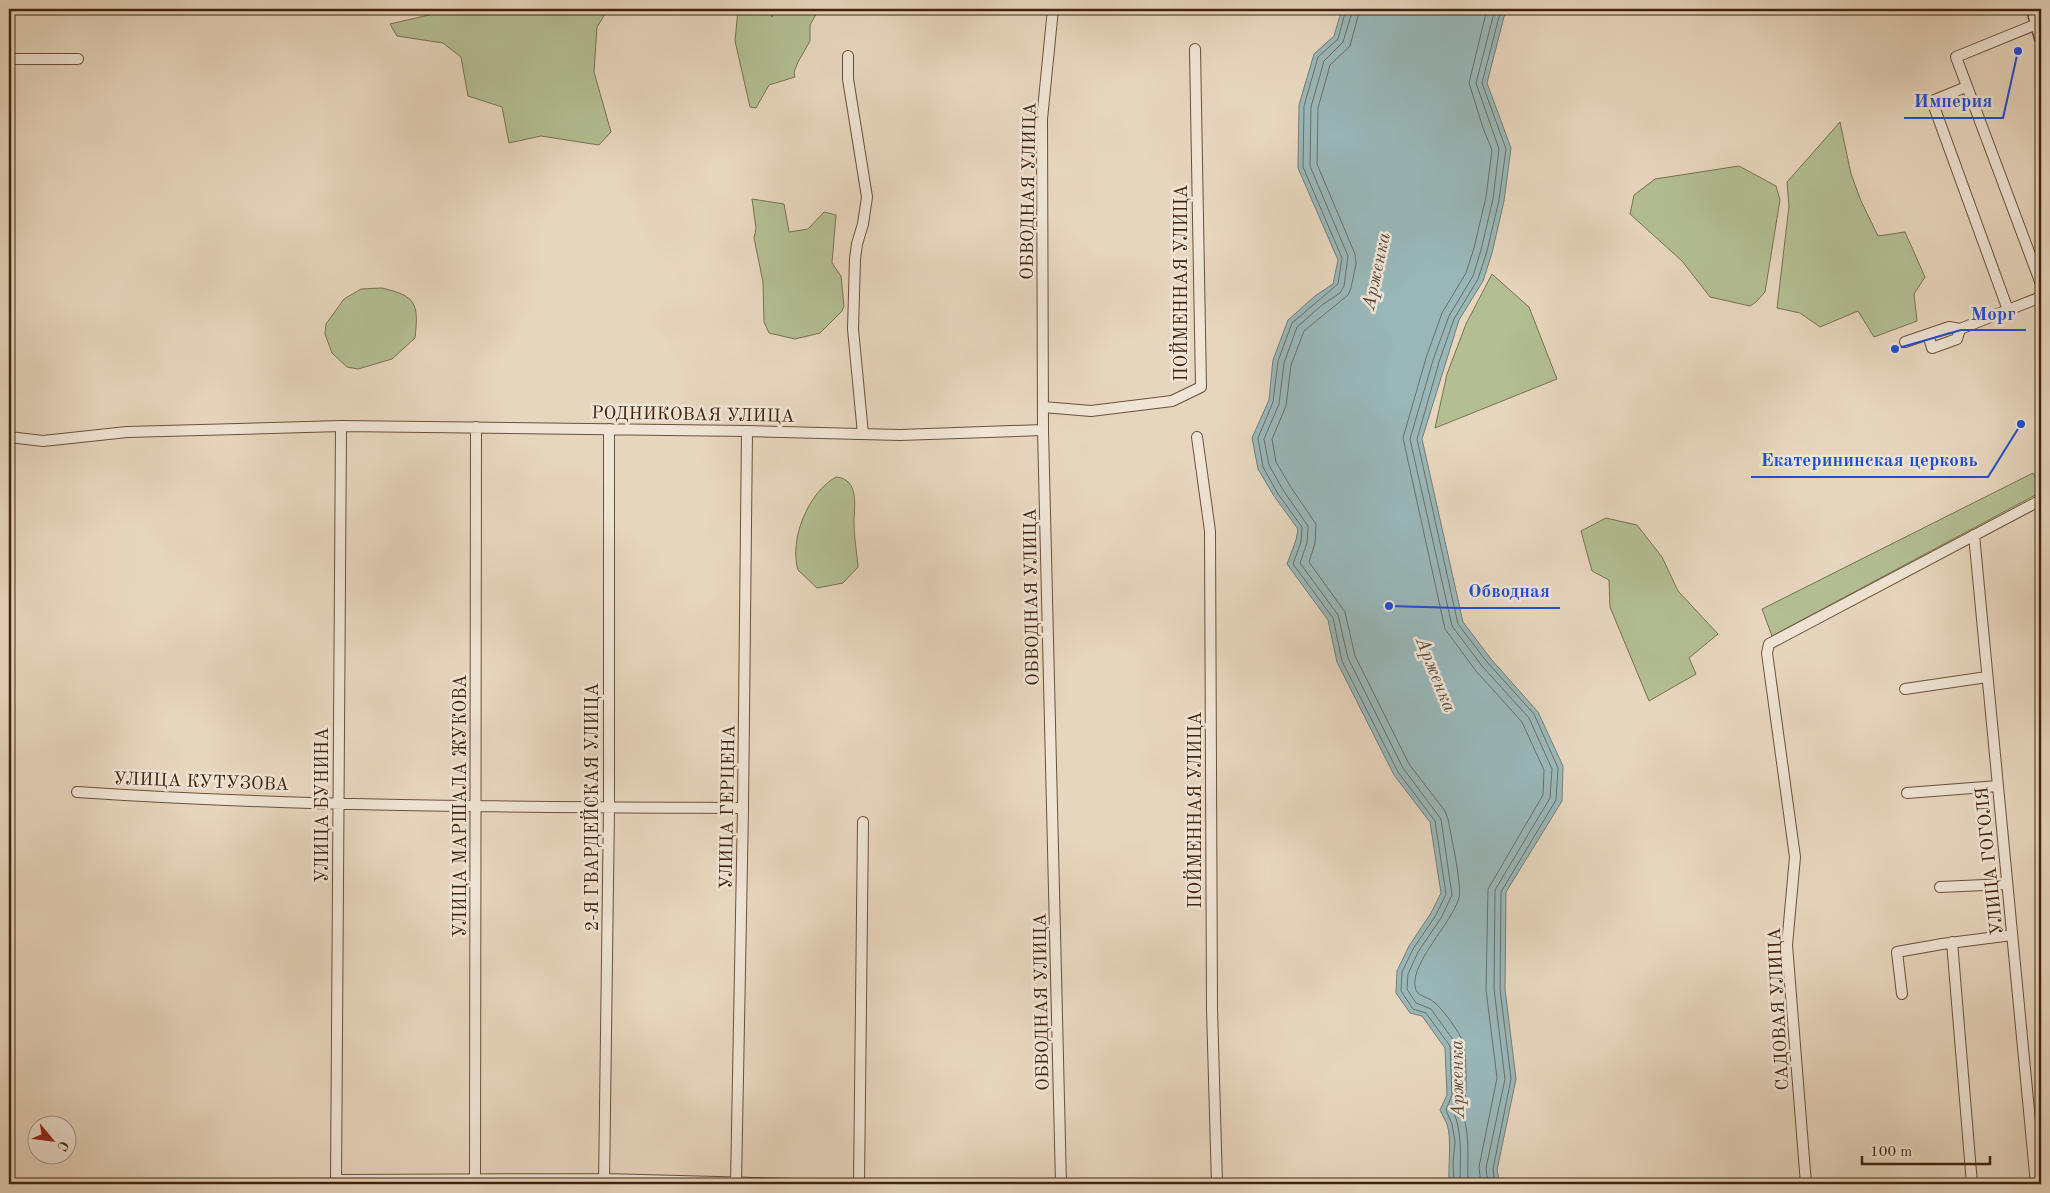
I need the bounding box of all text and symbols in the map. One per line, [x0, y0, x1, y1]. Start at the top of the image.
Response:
callout: Империя [1904, 84, 2003, 118]
text: Империя [1914, 93, 1992, 112]
street label: ОБВОДНАЯ УЛИЦА [1018, 102, 1040, 280]
street label: ПОЙМЕННАЯ УЛИЦА [1169, 184, 1191, 382]
water label: Арженка [1360, 231, 1395, 313]
callout: Морг [1961, 296, 2026, 330]
text: Морг [1970, 306, 2016, 325]
street label: РОДНИКОВАЯ УЛИЦА [591, 404, 795, 426]
callout: Екатерининская церковь [1751, 443, 1988, 477]
text: Екатерининская церковь [1760, 452, 1978, 471]
street label: ОБВОДНАЯ УЛИЦА [1021, 508, 1043, 686]
callout: Обводная [1458, 574, 1560, 608]
text: Обводная [1468, 583, 1550, 602]
water label: Арженка [1411, 634, 1458, 715]
street label: УЛИЦА МАРШАЛА ЖУКОВА [452, 674, 470, 938]
street label: 2-Я ГВАРДЕЙСКАЯ УЛИЦА [580, 682, 602, 931]
street label: ПОЙМЕННАЯ УЛИЦА [1183, 711, 1205, 909]
street label: УЛИЦА ГЕРЦЕНА [718, 724, 738, 889]
street label: УЛИЦА БУНИНА [314, 727, 332, 883]
street label: УЛИЦА КУТУЗОВА [113, 770, 289, 794]
street label: УЛИЦА ГОГОЛЯ [1973, 786, 2007, 936]
street label: ОБВОДНАЯ УЛИЦА [1031, 913, 1053, 1091]
street label: САДОВАЯ УЛИЦА [1766, 927, 1792, 1091]
water label: Арженка [1448, 1039, 1469, 1120]
north arrow [28, 1116, 78, 1166]
scale bar [1862, 1133, 1990, 1165]
text: С [54, 1138, 71, 1153]
text: 100 m [1870, 1145, 1912, 1160]

